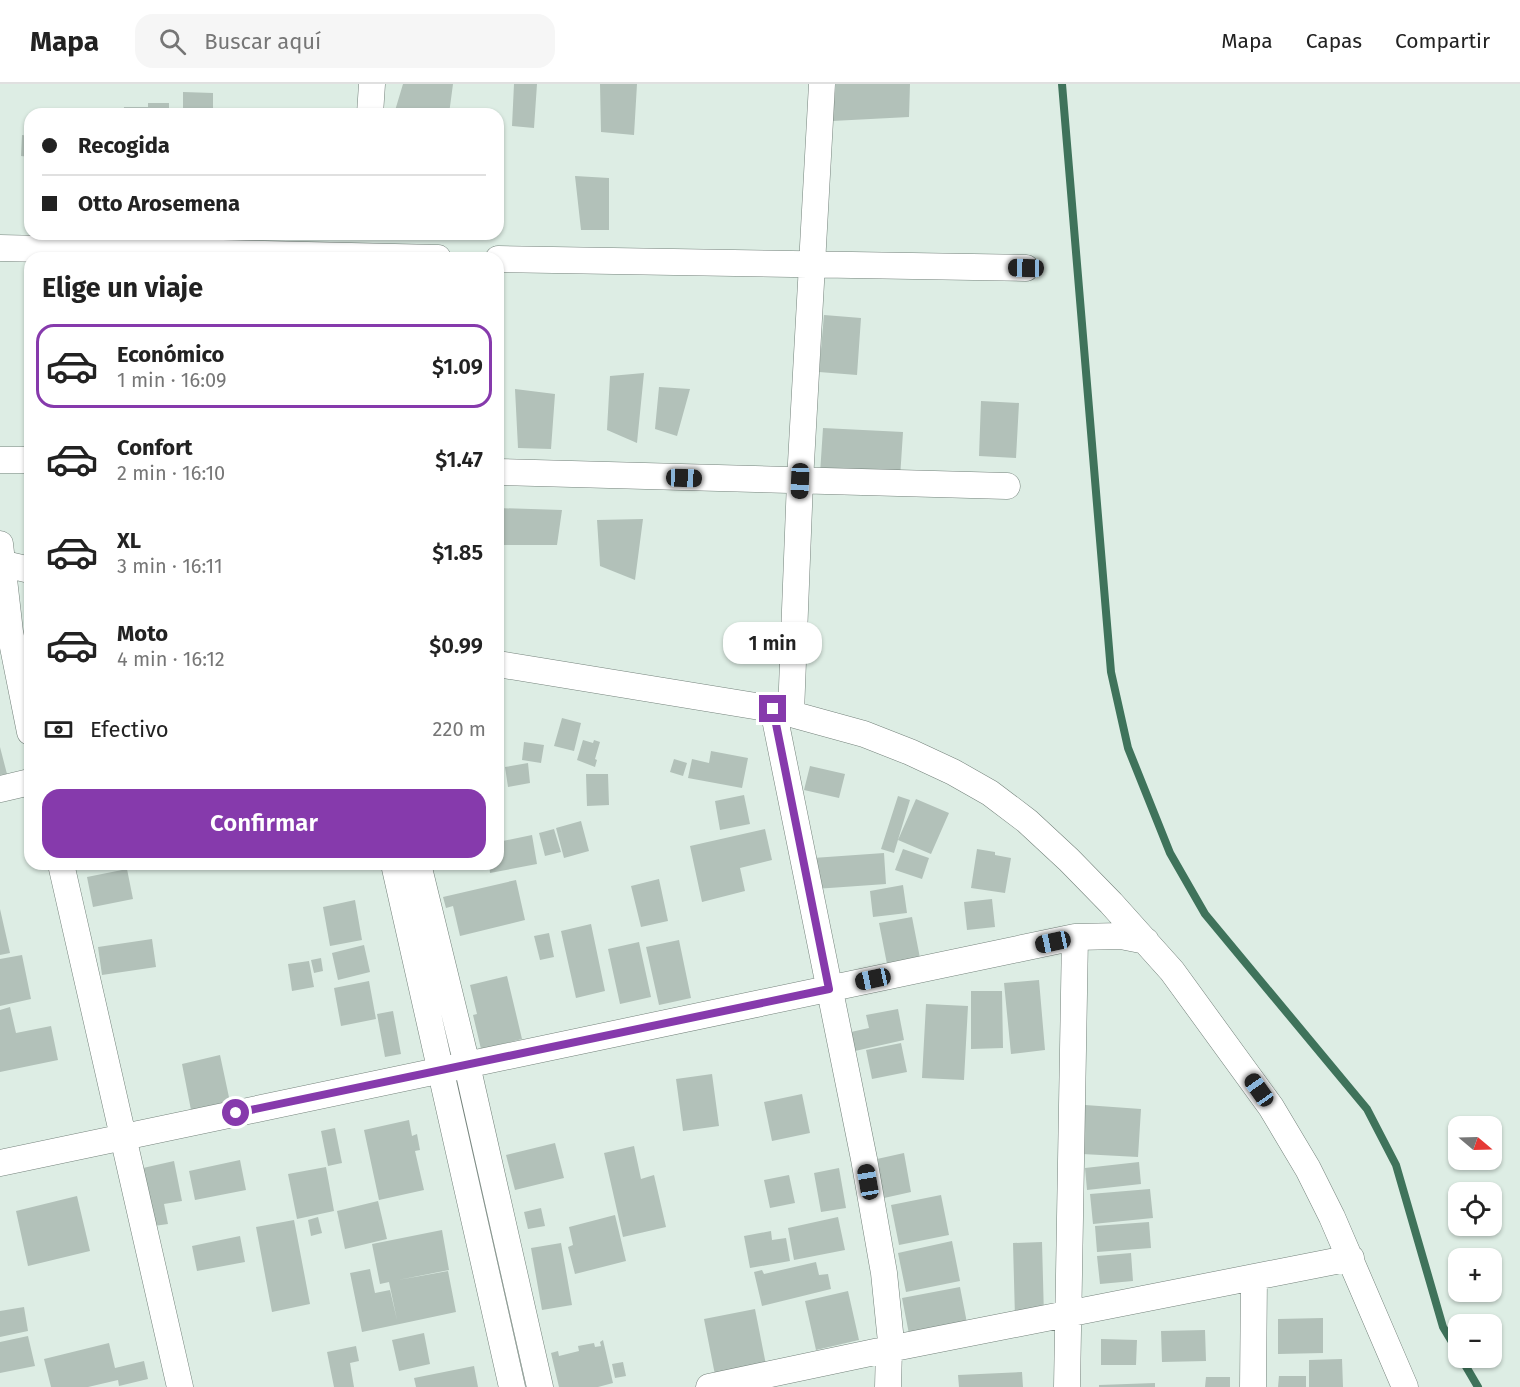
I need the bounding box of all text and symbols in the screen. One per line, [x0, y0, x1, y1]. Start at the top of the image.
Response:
search box [135, 14, 555, 68]
text: Mapa [30, 25, 99, 58]
icon: search [156, 25, 189, 58]
text: Buscar aquí [204, 28, 321, 55]
text: Mapa [1221, 28, 1273, 54]
text: Capas [1306, 28, 1362, 54]
text: Compartir [1395, 28, 1490, 54]
text: Recogida [78, 132, 170, 159]
text: Otto Arosemena [78, 190, 240, 217]
car [1008, 259, 1044, 277]
text: Elige un viaje [42, 272, 203, 304]
icon: car [45, 339, 99, 393]
text: Económico [117, 341, 224, 368]
text: $1.09 [432, 353, 483, 380]
text: 1 min · 16:09 [117, 368, 226, 392]
icon: car [45, 432, 99, 486]
text: Confort [117, 434, 193, 461]
text: $1.47 [435, 446, 483, 473]
text: 2 min · 16:10 [117, 461, 225, 485]
car [790, 463, 810, 499]
car [666, 468, 702, 488]
icon: car [45, 525, 99, 579]
text: XL [117, 527, 141, 554]
text: $1.85 [432, 539, 483, 566]
text: 3 min · 16:11 [117, 554, 223, 578]
icon: car [45, 618, 99, 672]
text: Moto [117, 620, 168, 647]
callout: 1 min [724, 622, 822, 664]
text: 1 min [748, 631, 797, 655]
text: $0.99 [429, 632, 483, 659]
text: 4 min · 16:12 [117, 647, 225, 671]
route end [759, 695, 786, 722]
icon: cash [42, 713, 75, 746]
text: Efectivo [90, 716, 169, 743]
text: 220 m [433, 717, 486, 741]
button: Confirmar [42, 789, 486, 858]
car [1034, 929, 1072, 955]
car [854, 966, 892, 992]
car [1241, 1070, 1277, 1110]
route start [222, 1099, 249, 1126]
north arrow [1448, 1116, 1502, 1170]
map controls [1448, 1116, 1502, 1368]
car [856, 1163, 880, 1201]
button: locate [1448, 1182, 1502, 1236]
button: + [1448, 1248, 1502, 1302]
button: − [1448, 1314, 1502, 1368]

